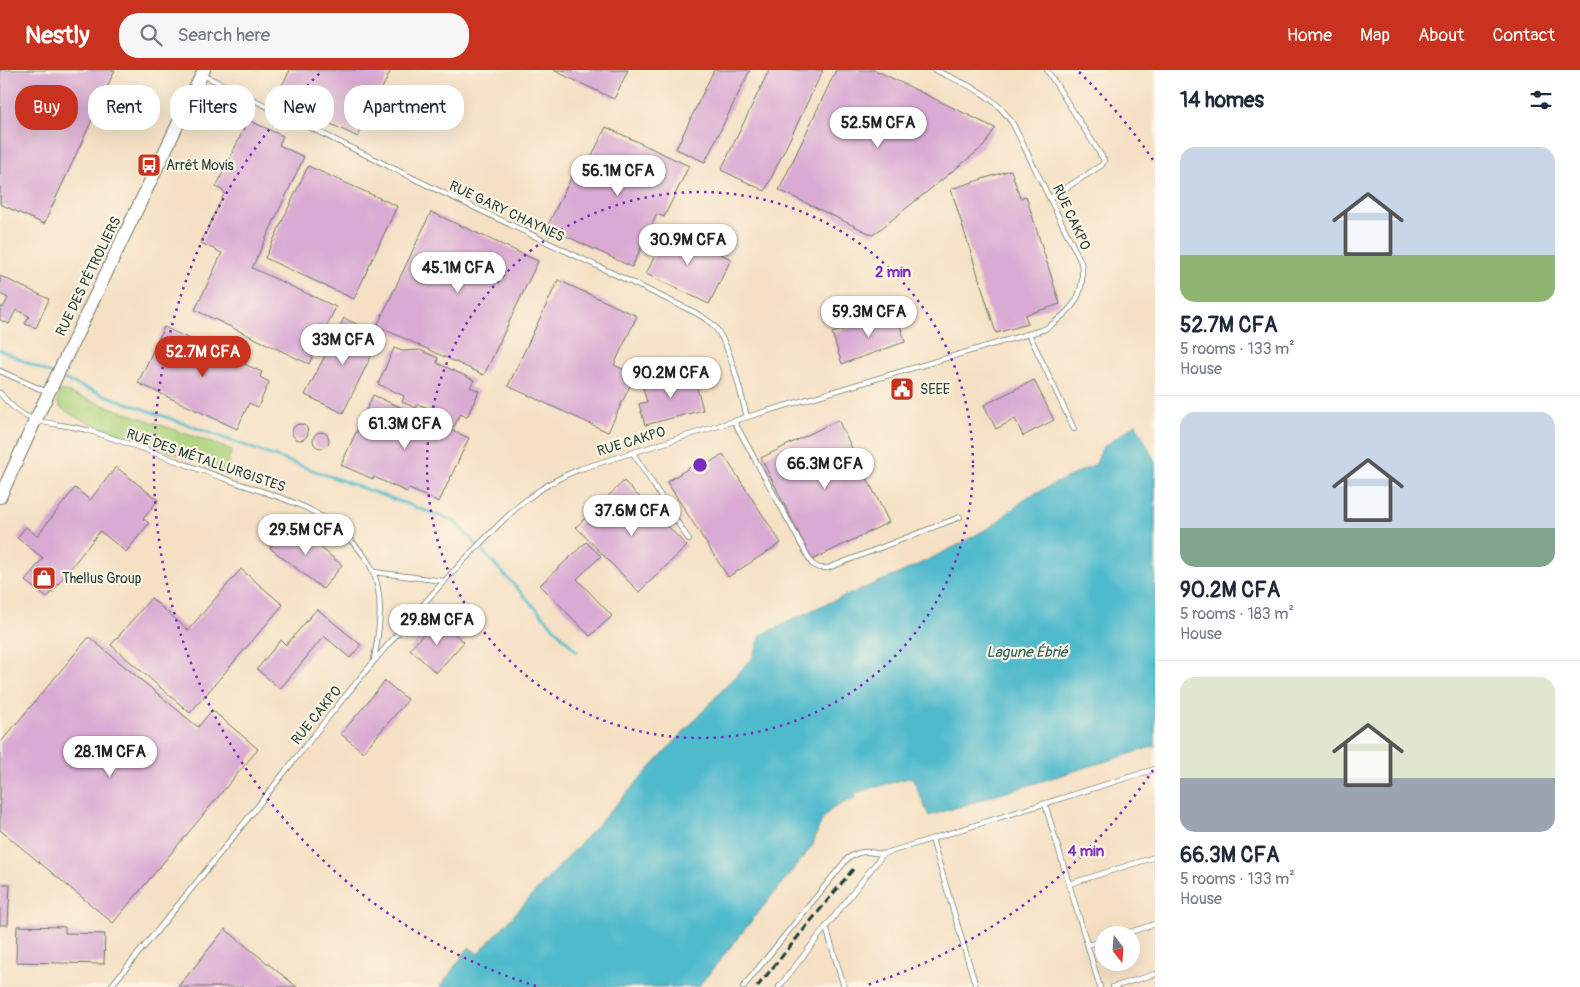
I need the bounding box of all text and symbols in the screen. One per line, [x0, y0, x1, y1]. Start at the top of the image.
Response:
search box [119, 13, 469, 58]
text: Nestly [25, 21, 89, 50]
icon: search [137, 21, 165, 49]
text: Search here [177, 23, 270, 47]
text: Home [1287, 24, 1332, 47]
text: Map [1360, 24, 1390, 47]
text: About [1418, 24, 1464, 47]
text: Contact [1492, 24, 1555, 47]
chip: Buy [15, 85, 78, 130]
chip: Rent [88, 85, 160, 130]
chip: Filters [170, 85, 255, 130]
chip: New [265, 85, 334, 130]
chip: Apartment [344, 85, 464, 130]
icon: filters [1527, 86, 1555, 114]
text: 14 homes [1180, 87, 1264, 114]
pin: 52.5M CFA [821, 106, 935, 149]
text: 52.5M CFA [841, 113, 915, 133]
bus stop icon: Arrêt Movis [136, 152, 162, 178]
pin: 56.1M CFA [561, 154, 675, 197]
place label: Arrêt Movis [166, 157, 235, 174]
text: 56.1M CFA [582, 161, 654, 181]
street label: RUE GARY CHAYNES [447, 177, 567, 246]
icon: home [1323, 179, 1413, 269]
street label: RUE CAKPO [1049, 182, 1094, 253]
street label: RUE DES PÉTROLIERS [51, 213, 125, 339]
pin: 30.9M CFA [631, 224, 745, 266]
text: 30.9M CFA [650, 230, 726, 250]
pin: 45.1M CFA [401, 252, 515, 294]
text: 45.1M CFA [422, 258, 494, 278]
text: 2 min [875, 263, 911, 282]
pin: 59.3M CFA [812, 296, 926, 338]
text: 59.3M CFA [832, 302, 906, 322]
text: 52.7M CFA [1180, 312, 1278, 339]
pin: 33M CFA [297, 324, 389, 366]
text: 33M CFA [312, 330, 374, 350]
pin: 52.7M CFA [146, 336, 260, 378]
text: 5 rooms · 133 m² [1180, 339, 1295, 359]
text: 52.7M CFA [166, 342, 240, 362]
pin: 90.2M CFA [614, 356, 728, 399]
text: House [1180, 359, 1222, 379]
text: 90.2M CFA [633, 363, 709, 383]
public building icon: SEEE [889, 376, 915, 402]
place label: SEEE [920, 381, 950, 398]
pin: 61.3M CFA [348, 408, 462, 450]
text: 61.3M CFA [369, 414, 441, 434]
street label: RUE CAKPO [595, 423, 667, 460]
street label: RUE DES MÉTALLURGISTES [124, 424, 288, 496]
icon: home [1323, 445, 1413, 535]
pin: 66.3M CFA [768, 448, 882, 490]
text: 66.3M CFA [787, 454, 863, 474]
centre of rings [691, 456, 709, 474]
pin: 37.6M CFA [575, 494, 689, 537]
text: 37.6M CFA [594, 501, 670, 521]
pin: 29.5M CFA [249, 514, 363, 556]
text: 29.5M CFA [269, 520, 343, 540]
shop icon: Thellus Group [31, 565, 57, 591]
place label: Thellus Group [62, 570, 142, 587]
text: 90.2M CFA [1180, 577, 1280, 604]
pin: 29.8M CFA [380, 604, 494, 646]
text: 5 rooms · 183 m² [1180, 604, 1294, 624]
text: 29.8M CFA [400, 610, 474, 630]
text: House [1180, 624, 1222, 644]
water label: Lagune Ébrié [986, 643, 1069, 662]
street label: RUE CAKPO [288, 682, 345, 748]
icon: home [1323, 710, 1413, 800]
pin: 28.1M CFA [53, 736, 167, 778]
text: 28.1M CFA [74, 742, 146, 762]
text: 4 min [1068, 842, 1105, 861]
text: 66.3M CFA [1180, 842, 1280, 869]
text: 5 rooms · 133 m² [1180, 869, 1295, 889]
text: House [1180, 889, 1222, 909]
north arrow [1095, 926, 1140, 971]
map controls [1095, 926, 1140, 971]

